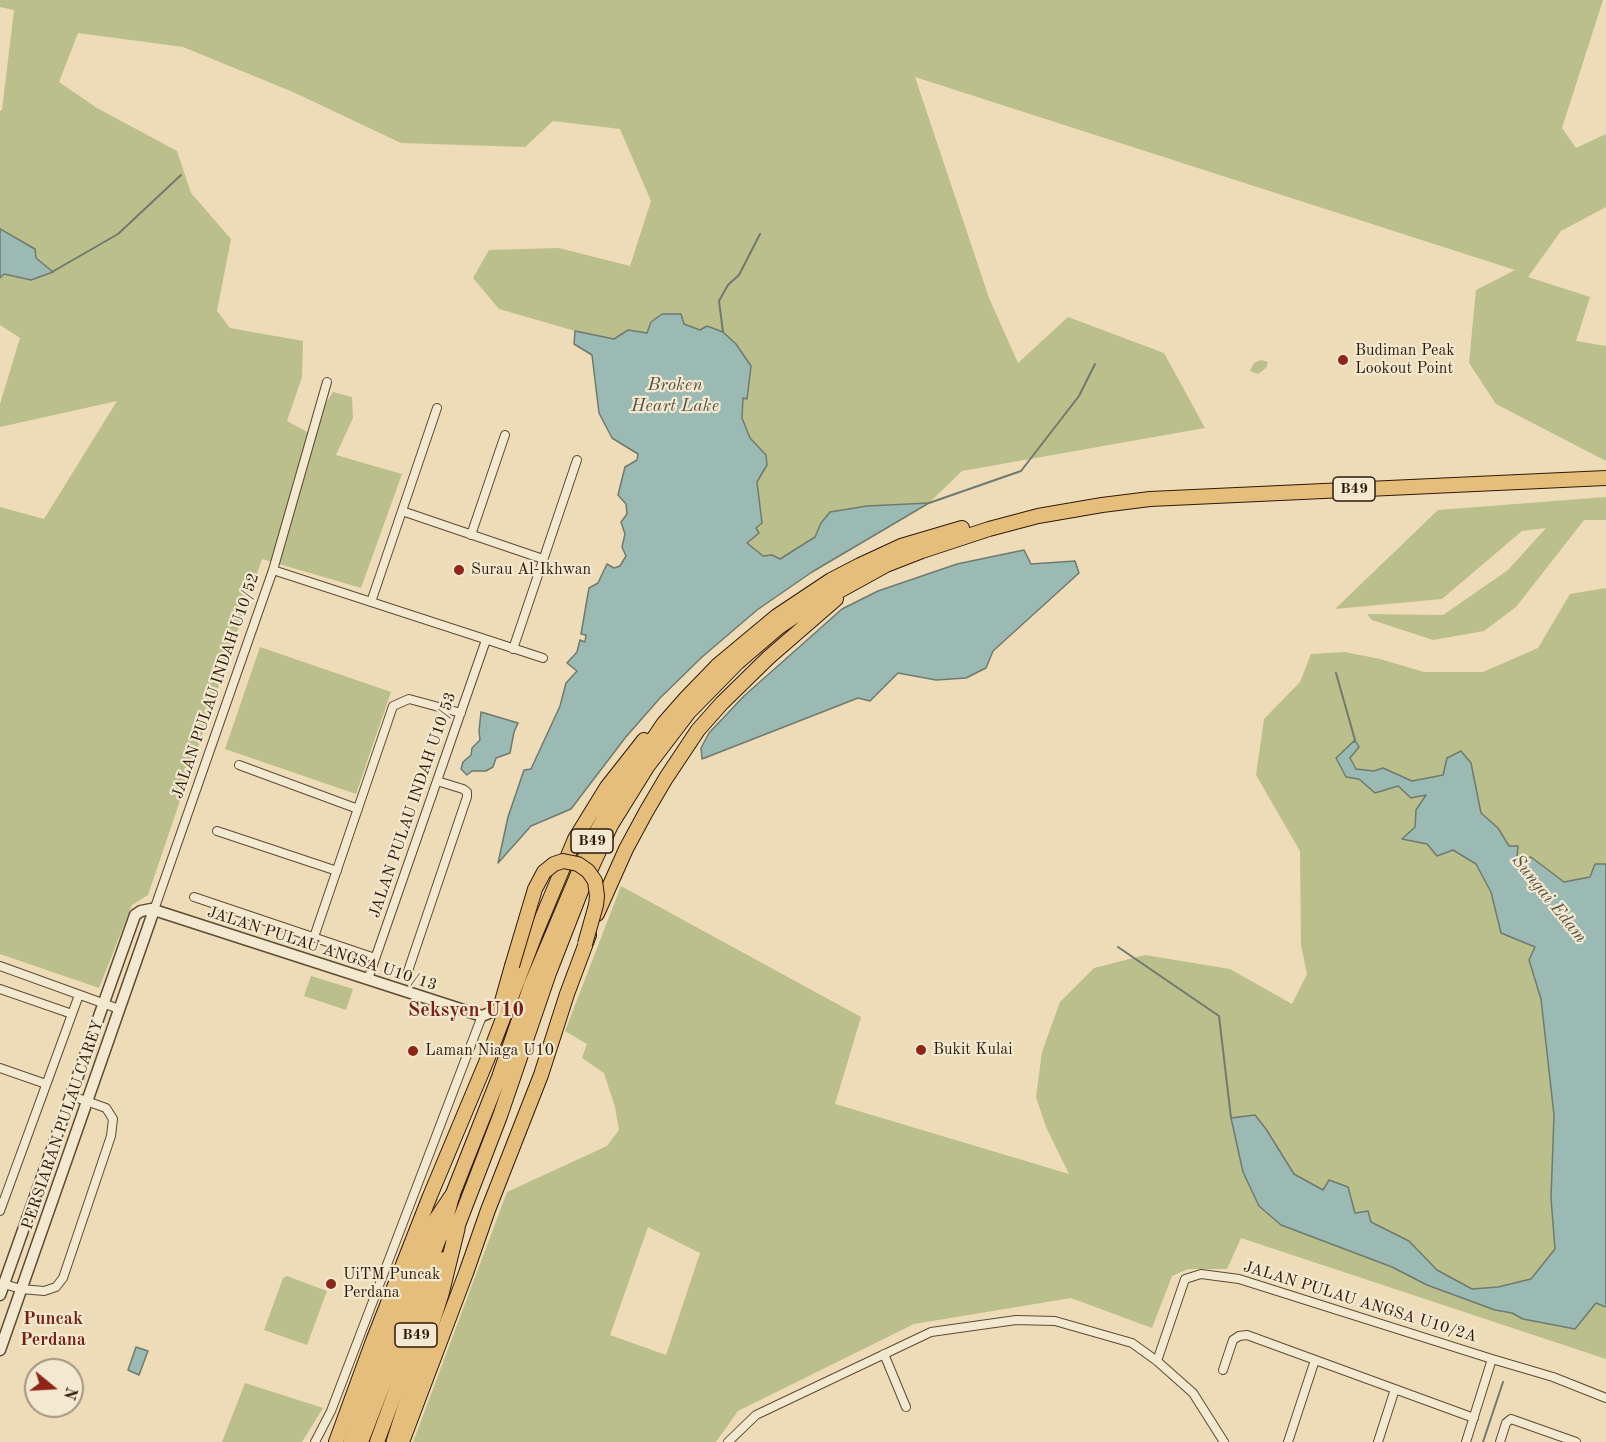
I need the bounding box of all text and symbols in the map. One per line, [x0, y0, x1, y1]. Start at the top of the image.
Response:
place label: Budiman Peak Lookout Point [1355, 341, 1455, 379]
marker: Budiman Peak Lookout Point [1336, 353, 1350, 367]
water label: Broken Heart Lake [631, 374, 719, 416]
road number: B49 [1333, 477, 1375, 501]
place label: Surau Al-Ikhwan [471, 560, 591, 580]
marker: Surau Al-Ikhwan [452, 563, 466, 577]
street label: JALAN PULAU INDAH U10/52 [168, 571, 264, 801]
street label: JALAN PULAU INDAH U10/53 [365, 690, 461, 920]
road number: B49 [571, 829, 613, 853]
water label: Sungai Edam [1507, 850, 1591, 948]
street label: JALAN PULAU ANGSA U10/13 [205, 903, 439, 995]
district label: Seksyen U10 [408, 999, 524, 1023]
street label: PERSIARAN PULAU CAREY [18, 1018, 108, 1232]
place label: Bukit Kulai [933, 1040, 1012, 1060]
place label: Laman Niaga U10 [425, 1041, 554, 1061]
marker: Bukit Kulai [914, 1043, 928, 1057]
marker: Laman Niaga U10 [406, 1044, 420, 1058]
street label: JALAN PULAU ANGSA U10/2A [1241, 1257, 1479, 1347]
place label: UiTM Puncak Perdana [343, 1265, 440, 1303]
marker: UiTM Puncak Perdana [324, 1277, 338, 1291]
district label: Puncak Perdana [20, 1308, 86, 1350]
road number: B49 [395, 1323, 437, 1347]
north arrow [24, 1358, 84, 1418]
text: N [60, 1385, 79, 1401]

